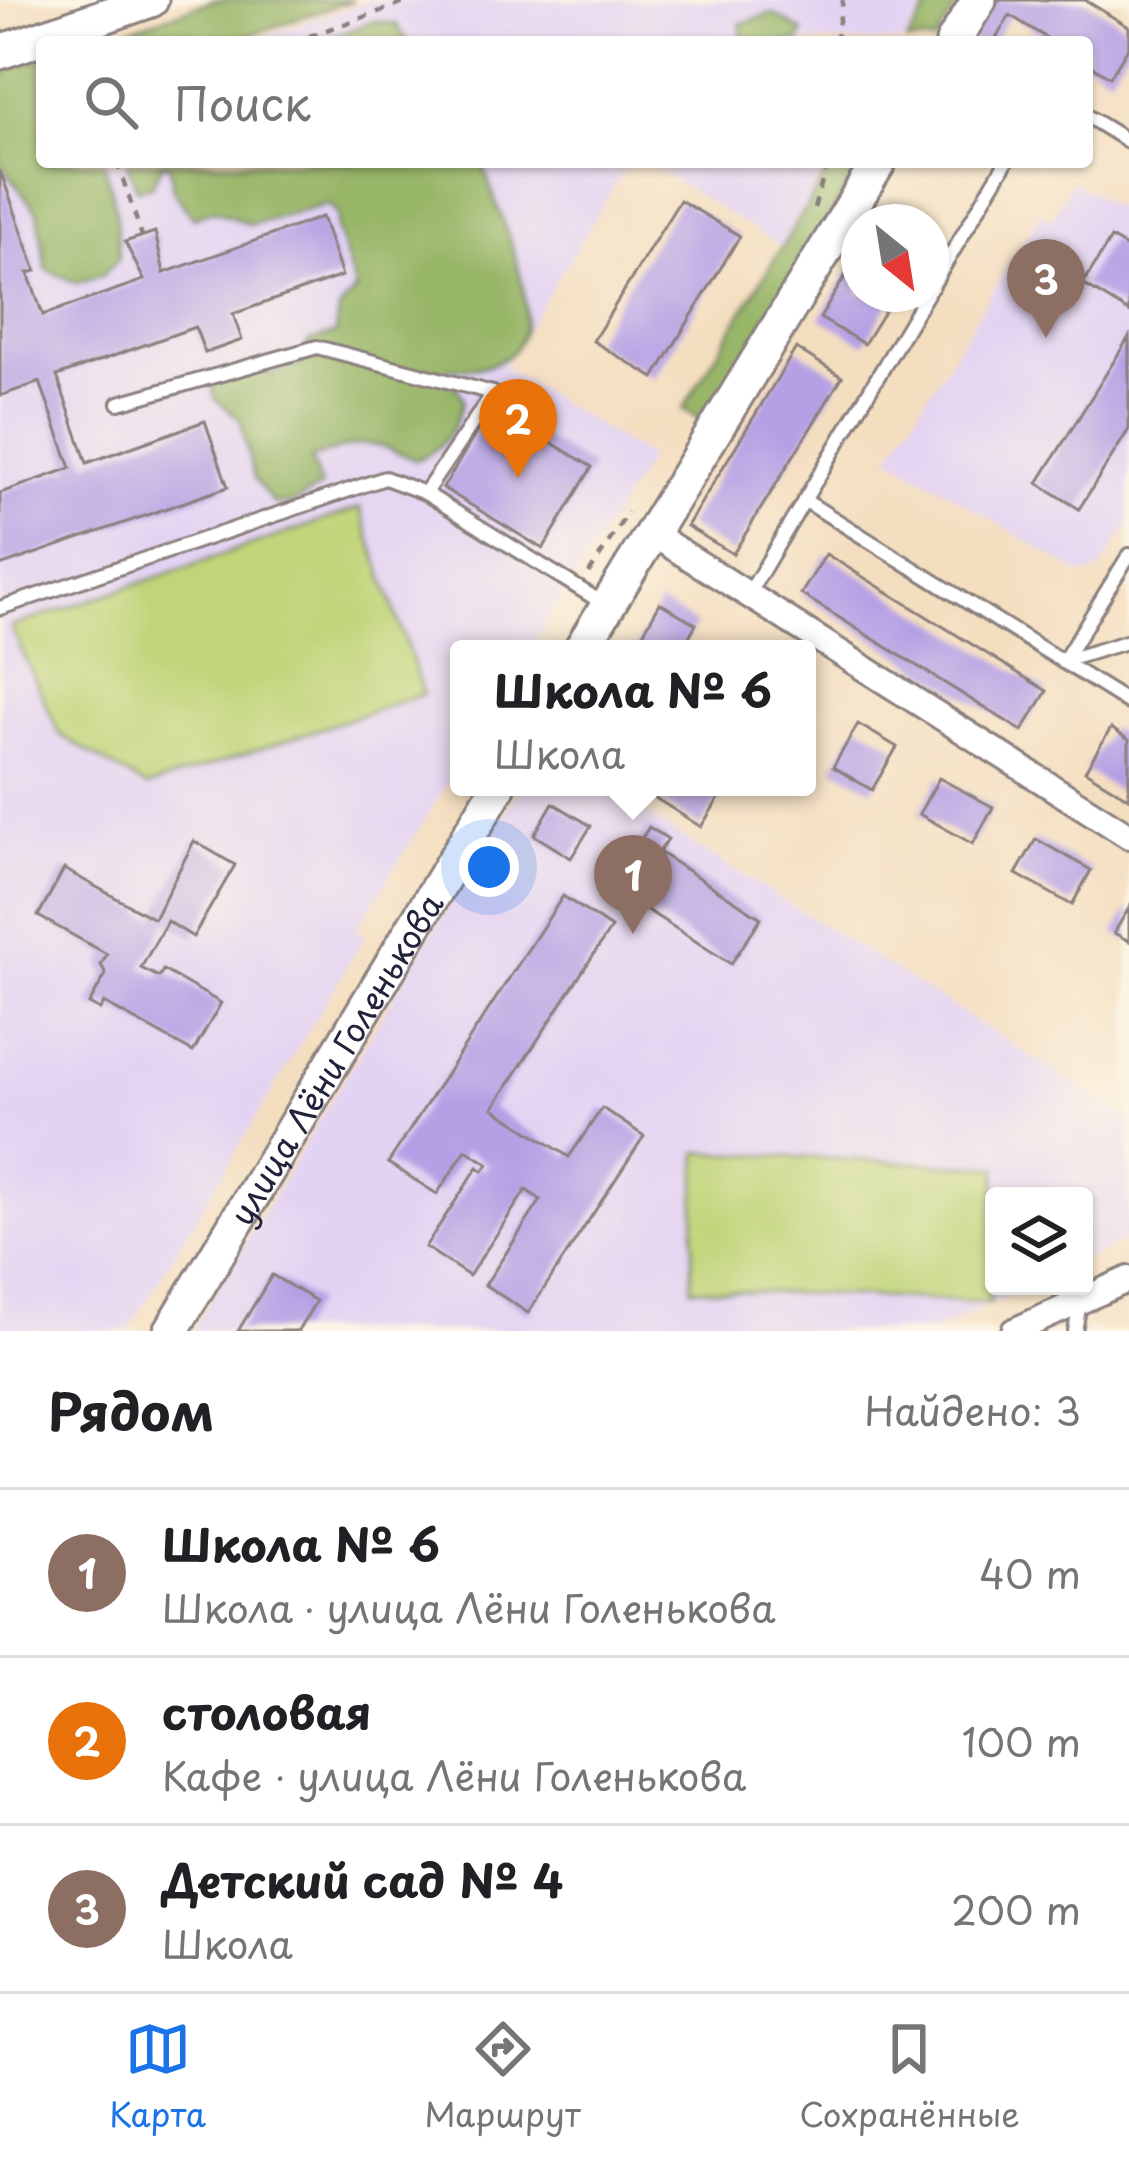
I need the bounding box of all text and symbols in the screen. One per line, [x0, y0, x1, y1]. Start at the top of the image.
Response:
search box [36, 36, 1093, 168]
text: Поиск [174, 68, 311, 136]
icon: search [78, 69, 144, 135]
north arrow [841, 204, 949, 312]
pin: 3 [1007, 239, 1085, 338]
pin: 2 [479, 379, 557, 478]
popup [450, 640, 816, 796]
text: Школа № 6 [494, 655, 772, 723]
text: Школа [494, 723, 625, 782]
pin: 1 [594, 835, 672, 934]
your location [459, 837, 519, 897]
street label: улица Лёни Голенькова [216, 882, 454, 1234]
map controls [985, 1187, 1093, 1295]
button: layers [985, 1187, 1093, 1295]
text: Рядом [48, 1371, 214, 1448]
text: Найдено: 3 [864, 1380, 1081, 1439]
text: Школа № 6 [162, 1509, 440, 1577]
text: 1 [78, 1543, 96, 1602]
text: 40 m [979, 1543, 1081, 1602]
text: Школа · улица Лёни Голенькова [162, 1577, 776, 1636]
text: столовая [162, 1677, 371, 1745]
text: 2 [73, 1711, 101, 1770]
text: 100 m [962, 1711, 1081, 1770]
text: Кафе · улица Лёни Голенькова [162, 1745, 746, 1804]
text: Детский сад № 4 [162, 1845, 563, 1913]
text: 3 [74, 1879, 100, 1938]
text: 200 m [951, 1879, 1081, 1938]
text: Школа [162, 1913, 293, 1972]
tab: Карта [109, 2016, 206, 2138]
tab: Маршрут [425, 2016, 581, 2138]
tab: Сохранённые [799, 2016, 1020, 2138]

